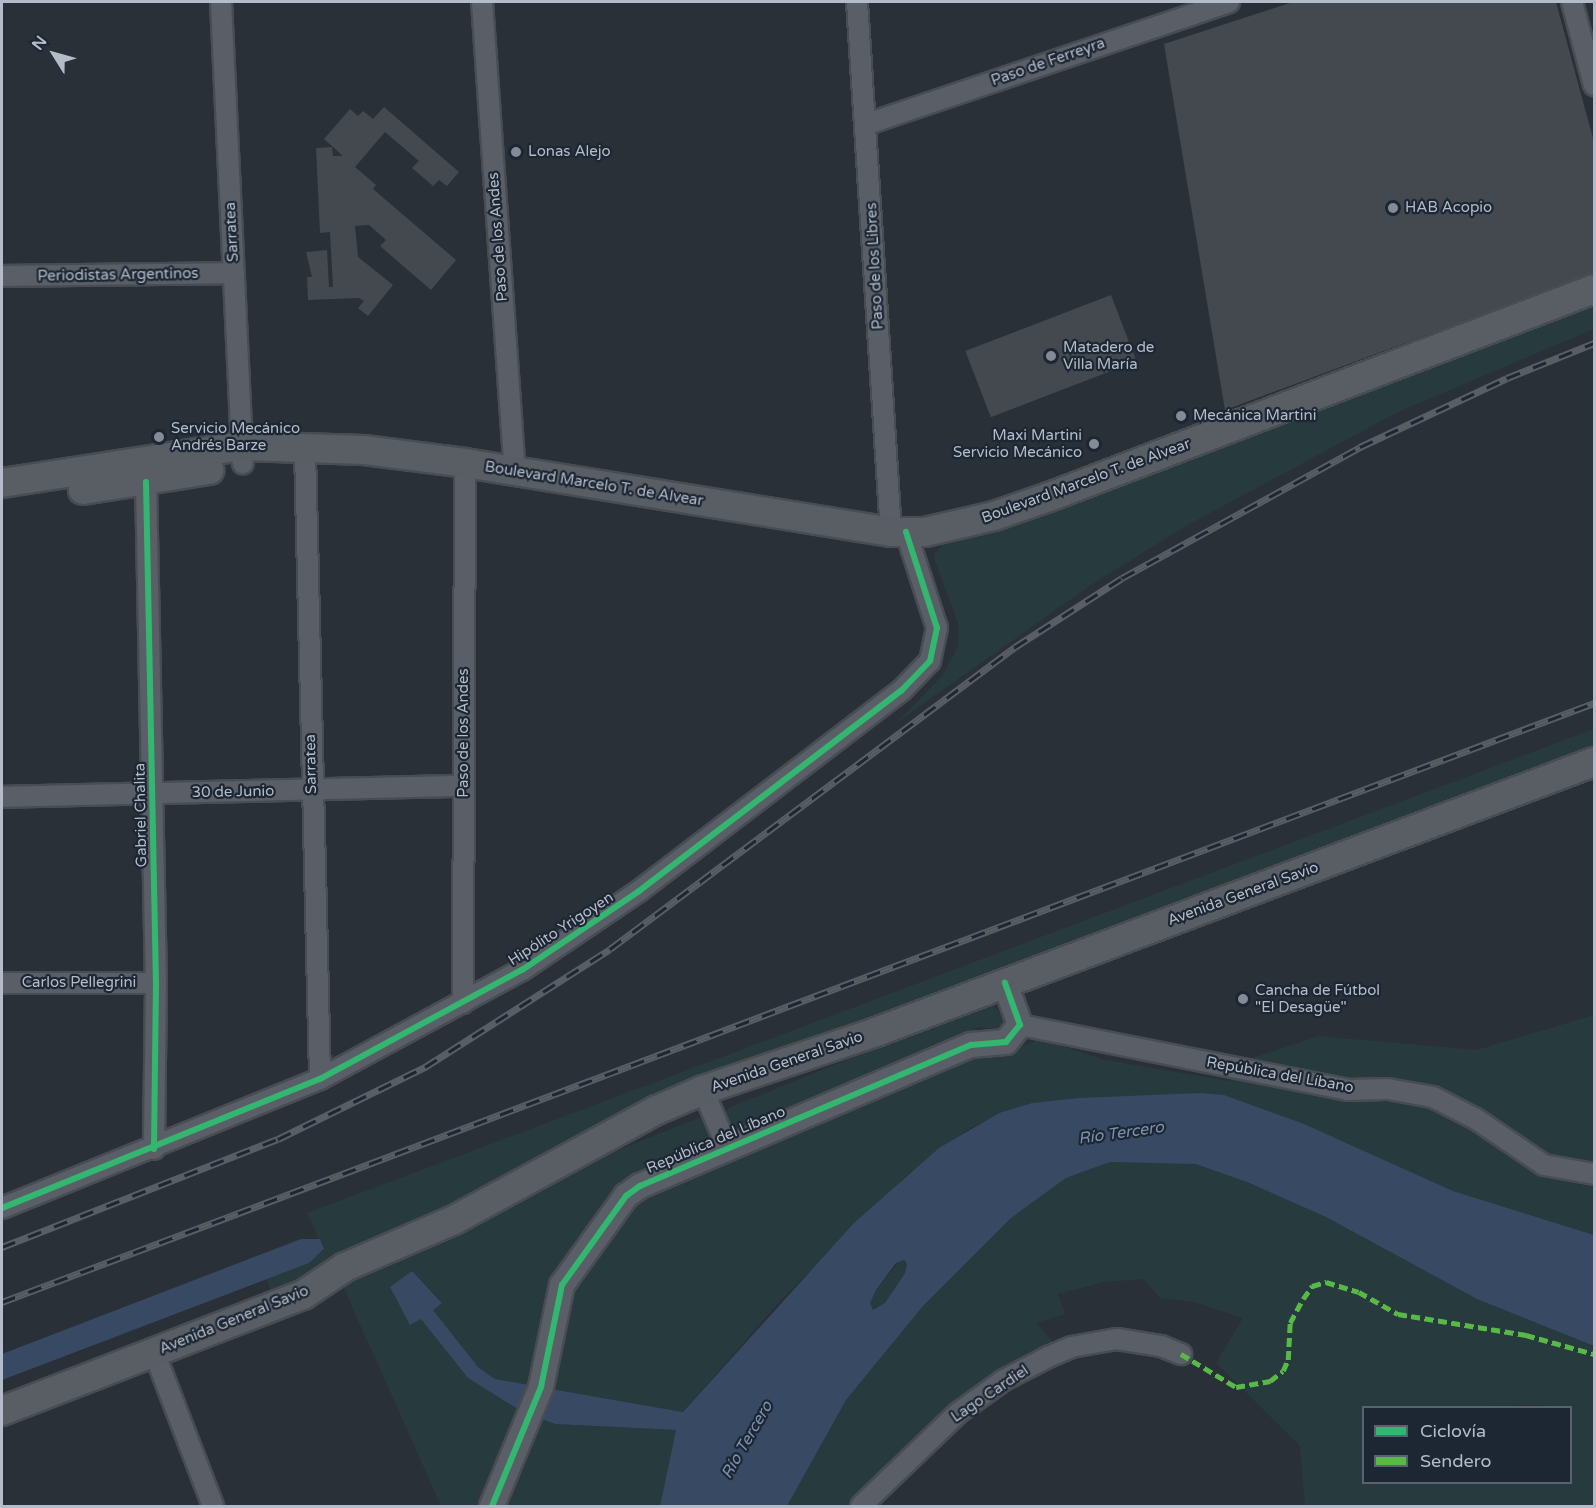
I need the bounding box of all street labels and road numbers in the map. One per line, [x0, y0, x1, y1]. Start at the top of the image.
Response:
street label: Paso de Ferreyra [989, 34, 1107, 90]
street label: Paso de los Andes [485, 172, 511, 302]
street label: Sarratea [221, 202, 243, 262]
street label: Paso de los Libres [863, 202, 887, 330]
street label: Periodistas Argentinos [37, 265, 199, 285]
street label: Boulevard Marcelo T. de Alvear [979, 435, 1193, 527]
street label: Boulevard Marcelo T. de Alvear [483, 458, 705, 510]
street label: Paso de los Andes [455, 668, 473, 798]
street label: Sarratea [301, 734, 321, 794]
street label: Gabriel Chalita [131, 763, 151, 867]
street label: 30 de Junio [191, 782, 275, 802]
street label: Avenida General Savio [1165, 858, 1321, 930]
street label: Hipólito Yrigoyen [505, 888, 617, 970]
street label: Carlos Pellegrini [22, 974, 136, 992]
street label: Avenida General Savio [709, 1028, 865, 1096]
street label: República del Líbano [1205, 1053, 1355, 1097]
street label: República del Líbano [644, 1103, 788, 1177]
street label: Avenida General Savio [157, 1282, 311, 1358]
street label: Lago Cardiel [948, 1362, 1032, 1426]

